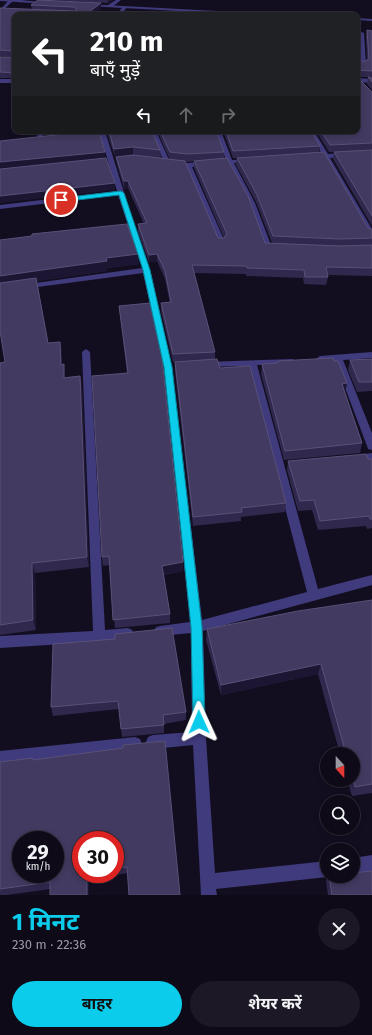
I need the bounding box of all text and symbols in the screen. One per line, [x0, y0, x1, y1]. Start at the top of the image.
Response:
text: 210 m [90, 25, 164, 58]
icon: left [24, 28, 76, 80]
text: बाएँ मुड़ें [90, 59, 140, 81]
icon: left [133, 104, 155, 126]
icon: ahead [175, 104, 197, 126]
icon: right [217, 104, 239, 126]
pin [44, 183, 78, 217]
icon: arrive [50, 189, 72, 211]
position arrow [178, 701, 220, 743]
north arrow [320, 747, 360, 787]
map controls [320, 747, 360, 883]
button: search [320, 795, 360, 835]
speed limit sign: 30 [72, 831, 124, 883]
text: 29 [27, 840, 49, 864]
button: layers [320, 843, 360, 883]
text: km/h [26, 861, 50, 873]
text: 1 मिनट [12, 908, 79, 936]
button: close [318, 908, 360, 950]
text: 230 m · 22:36 [12, 937, 86, 952]
button: बाहर [12, 981, 182, 1027]
button: शेयर करें [190, 981, 360, 1027]

